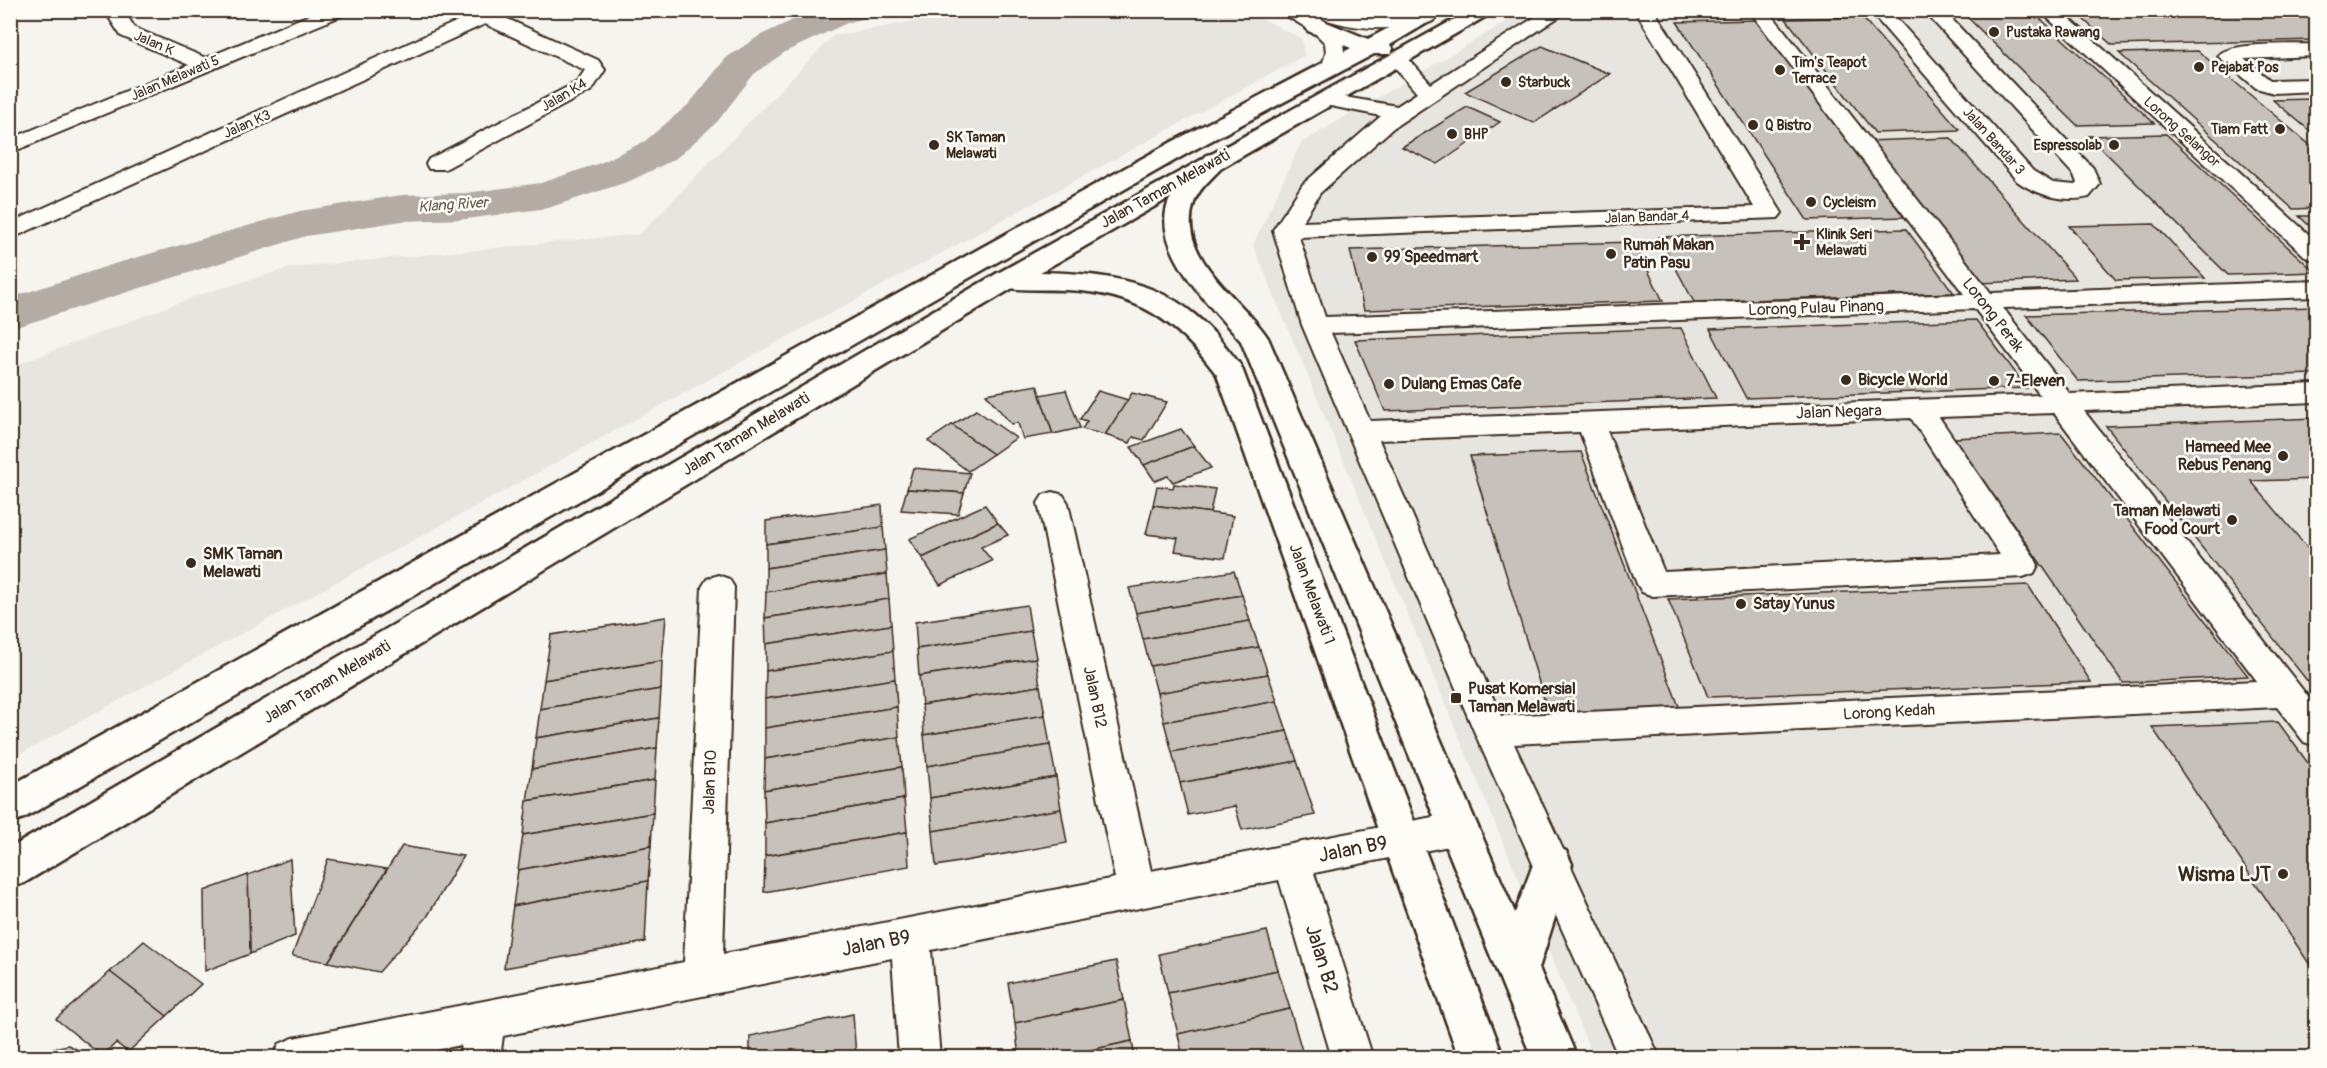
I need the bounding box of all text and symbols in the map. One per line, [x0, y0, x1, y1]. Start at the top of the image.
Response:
place label: Pustaka Rawang [2006, 24, 2100, 41]
marker: Pustaka Rawang [1987, 25, 2001, 39]
street label: Jalan K [131, 27, 177, 59]
street label: Jalan Melawati 5 [128, 52, 222, 104]
place label: Tim's Teapot Terrace [1791, 54, 1867, 87]
place label: Pejabat Pos [2211, 59, 2279, 76]
marker: Pejabat Pos [2192, 60, 2206, 74]
marker: Tim's Teapot Terrace [1773, 63, 1787, 77]
place label: Starbuck [1518, 74, 1570, 91]
street label: Jalan K4 [538, 75, 590, 115]
marker: Starbuck [1499, 75, 1513, 89]
street label: Lorong Selangor [2140, 93, 2224, 171]
street label: Jalan Bandar 3 [1959, 104, 2029, 178]
street label: Jalan K3 [221, 106, 273, 142]
place label: Q Bistro [1765, 117, 1812, 134]
marker: Q Bistro [1746, 118, 1760, 132]
place label: Tiam Fatt [2210, 121, 2268, 138]
marker: Tiam Fatt [2273, 122, 2287, 136]
place label: BHP [1464, 126, 1489, 143]
marker: BHP [1445, 127, 1459, 141]
place label: SK Taman Melawati [946, 129, 1006, 162]
place label: Espressolab [2033, 137, 2102, 154]
marker: SK Taman Melawati [927, 138, 941, 152]
marker: Espressolab [2107, 138, 2121, 152]
street label: Jalan Taman Melawati [1097, 145, 1233, 233]
water label: Klang River [418, 193, 490, 217]
place label: Cycleism [1823, 194, 1877, 211]
marker: Cycleism [1804, 195, 1818, 209]
street label: Jalan Bandar 4 [1604, 207, 1690, 227]
place label: Klinik Seri Melawati [1816, 226, 1872, 259]
marker: Klinik Seri Melawati [1793, 233, 1811, 251]
place label: Rumah Makan Patin Pasu [1623, 235, 1714, 273]
place label: 99 Speedmart [1384, 247, 1479, 267]
marker: Rumah Makan Patin Pasu [1604, 247, 1618, 261]
marker: 99 Speedmart [1365, 250, 1379, 264]
street label: Lorong Perak [1958, 274, 2028, 356]
street label: Lorong Pulau Pinang [1748, 296, 1884, 320]
place label: Bicycle World [1858, 370, 1948, 390]
place label: 7-Eleven [2006, 371, 2065, 391]
marker: Bicycle World [1839, 373, 1853, 387]
place label: Dulang Emas Cafe [1401, 374, 1523, 394]
marker: 7-Eleven [1987, 374, 2001, 388]
marker: Dulang Emas Cafe [1382, 377, 1396, 391]
street label: Jalan Taman Melawati [679, 388, 813, 480]
street label: Jalan Negara [1796, 401, 1882, 423]
place label: Hameed Mee Rebus Penang [2178, 437, 2272, 475]
marker: Hameed Mee Rebus Penang [2276, 449, 2290, 463]
place label: Taman Melawati Food Court [2112, 501, 2221, 539]
marker: Taman Melawati Food Court [2225, 513, 2239, 527]
street label: Jalan Melawati 1 [1285, 541, 1339, 647]
place label: SMK Taman Melawati [203, 544, 283, 582]
marker: SMK Taman Melawati [184, 556, 198, 570]
place label: Satay Yunus [1753, 594, 1835, 614]
marker: Satay Yunus [1734, 597, 1748, 611]
street label: Jalan Taman Melawati [260, 636, 394, 728]
street label: Jalan B12 [1079, 664, 1111, 730]
place label: Pusat Komersial Taman Melawati [1467, 679, 1576, 717]
marker: Pusat Komersial Taman Melawati [1449, 691, 1463, 705]
street label: Lorong Kedah [1842, 700, 1936, 724]
street label: Jalan B10 [699, 749, 721, 815]
street label: Jalan B9 [1316, 830, 1390, 868]
place label: Wisma LJT [2178, 862, 2271, 887]
marker: Wisma LJT [2276, 867, 2290, 881]
street label: Jalan B2 [1300, 922, 1344, 996]
street label: Jalan B9 [839, 924, 913, 962]

